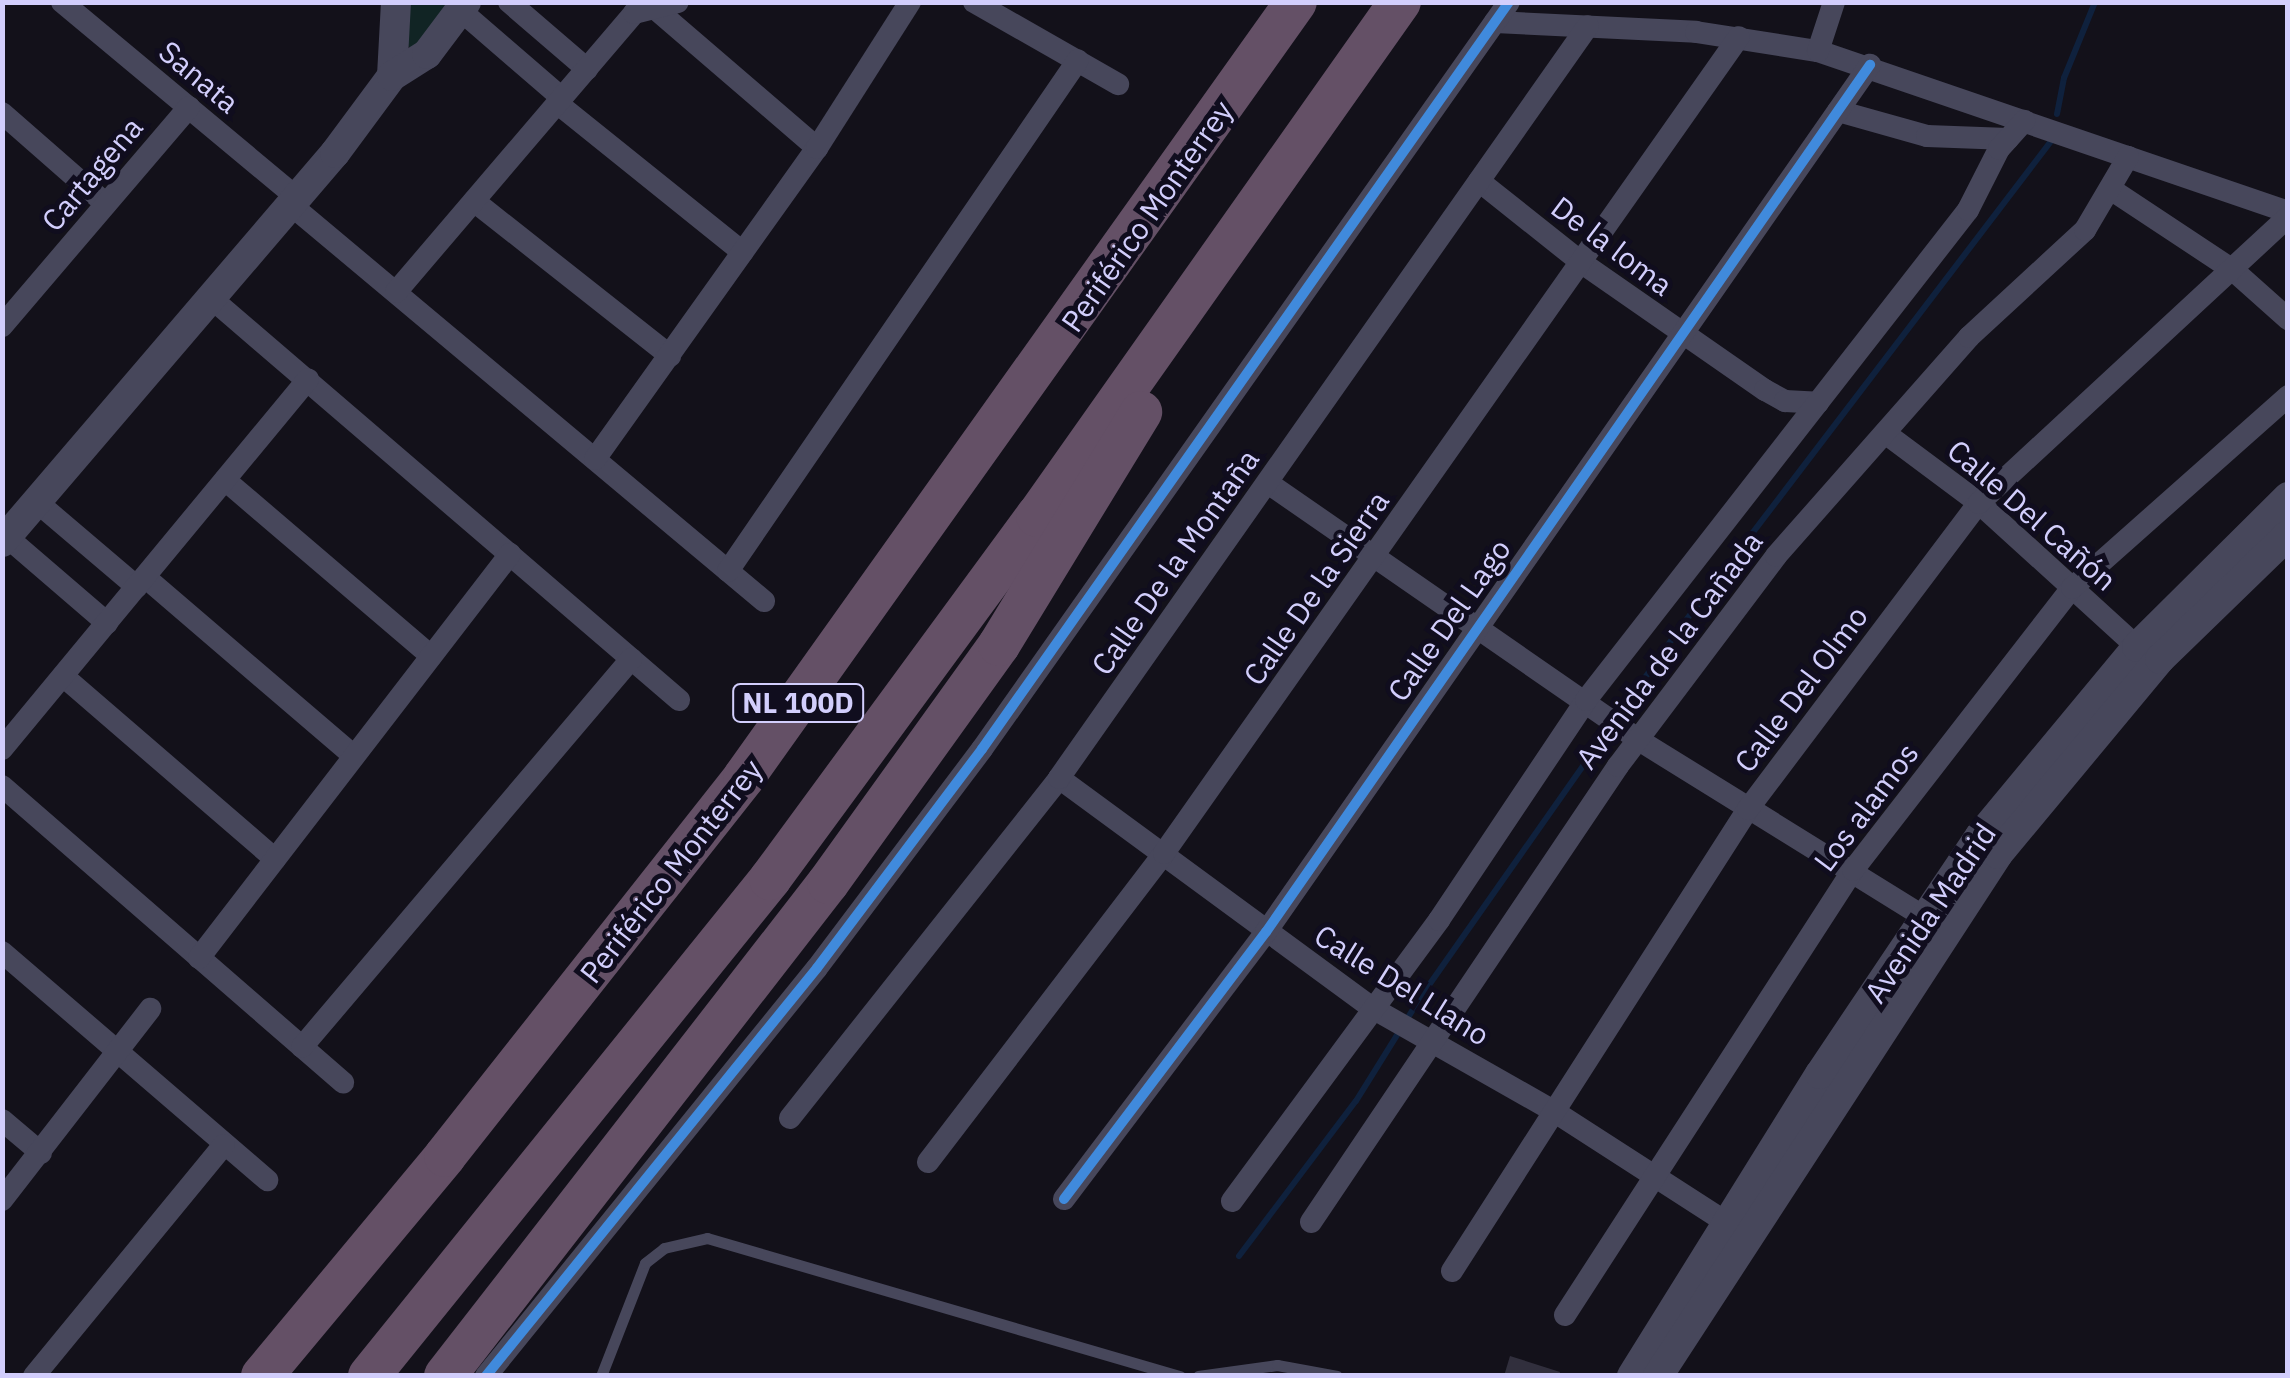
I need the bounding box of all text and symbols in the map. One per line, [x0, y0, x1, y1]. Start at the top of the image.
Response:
street label: Sanata [152, 33, 246, 121]
street label: Periférico Monterrey [1054, 93, 1240, 339]
street label: Cartagena [34, 110, 150, 238]
street label: De la loma [1544, 189, 1680, 303]
street label: Calle Del Cañón [1940, 432, 2124, 598]
street label: Calle De la Montaña [1084, 442, 1266, 682]
street label: Calle De la Sierra [1236, 484, 1396, 692]
street label: Avenida de la Cañada [1568, 524, 1770, 776]
street label: Calle Del Lago [1380, 532, 1518, 708]
street label: Calle Del Olmo [1727, 599, 1875, 779]
road number: NL 100D [730, 680, 866, 726]
street label: Los alamos [1806, 736, 1926, 878]
street label: Periférico Monterrey [572, 752, 770, 990]
street label: Avenida Madrid [1857, 817, 2003, 1009]
street label: Calle Del Llano [1308, 917, 1496, 1053]

